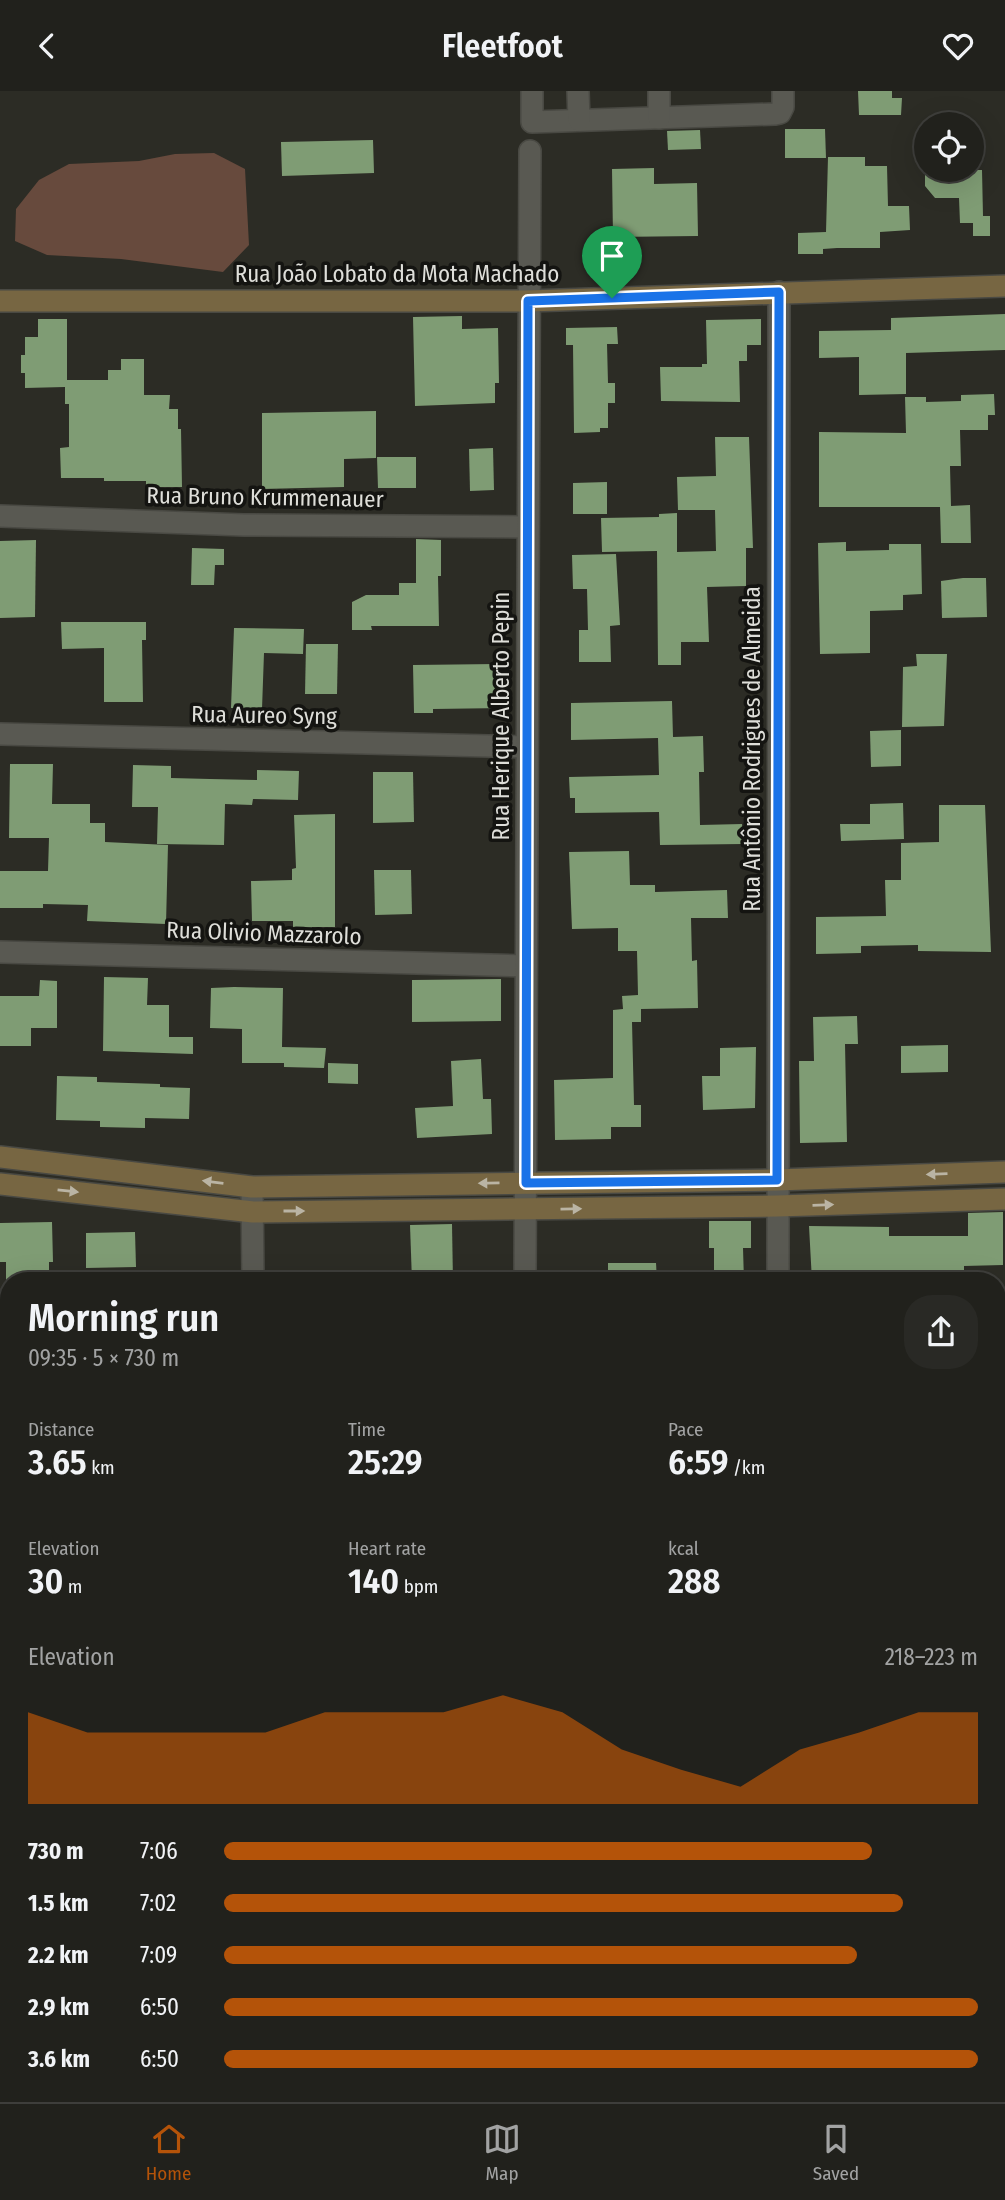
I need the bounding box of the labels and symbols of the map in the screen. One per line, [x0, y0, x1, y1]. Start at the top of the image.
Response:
pin [582, 226, 642, 298]
street label: Rua João Lobato da Mota Machado [235, 260, 559, 288]
street label: Rua Bruno Krummenauer [146, 481, 384, 513]
street label: Rua Antônio Rodrigues de Almeida [738, 586, 766, 912]
street label: Rua Herique Alberto Pepin [487, 592, 515, 840]
street label: Rua Aureo Syng [191, 700, 337, 730]
street label: Rua Olivio Mazzarolo [166, 916, 362, 950]
one-way arrow [926, 1169, 948, 1180]
one-way arrow [202, 1177, 224, 1188]
one-way arrow [478, 1178, 500, 1189]
one-way arrow [57, 1186, 79, 1197]
one-way arrow [812, 1199, 834, 1210]
one-way arrow [560, 1203, 582, 1215]
one-way arrow [283, 1205, 305, 1217]

